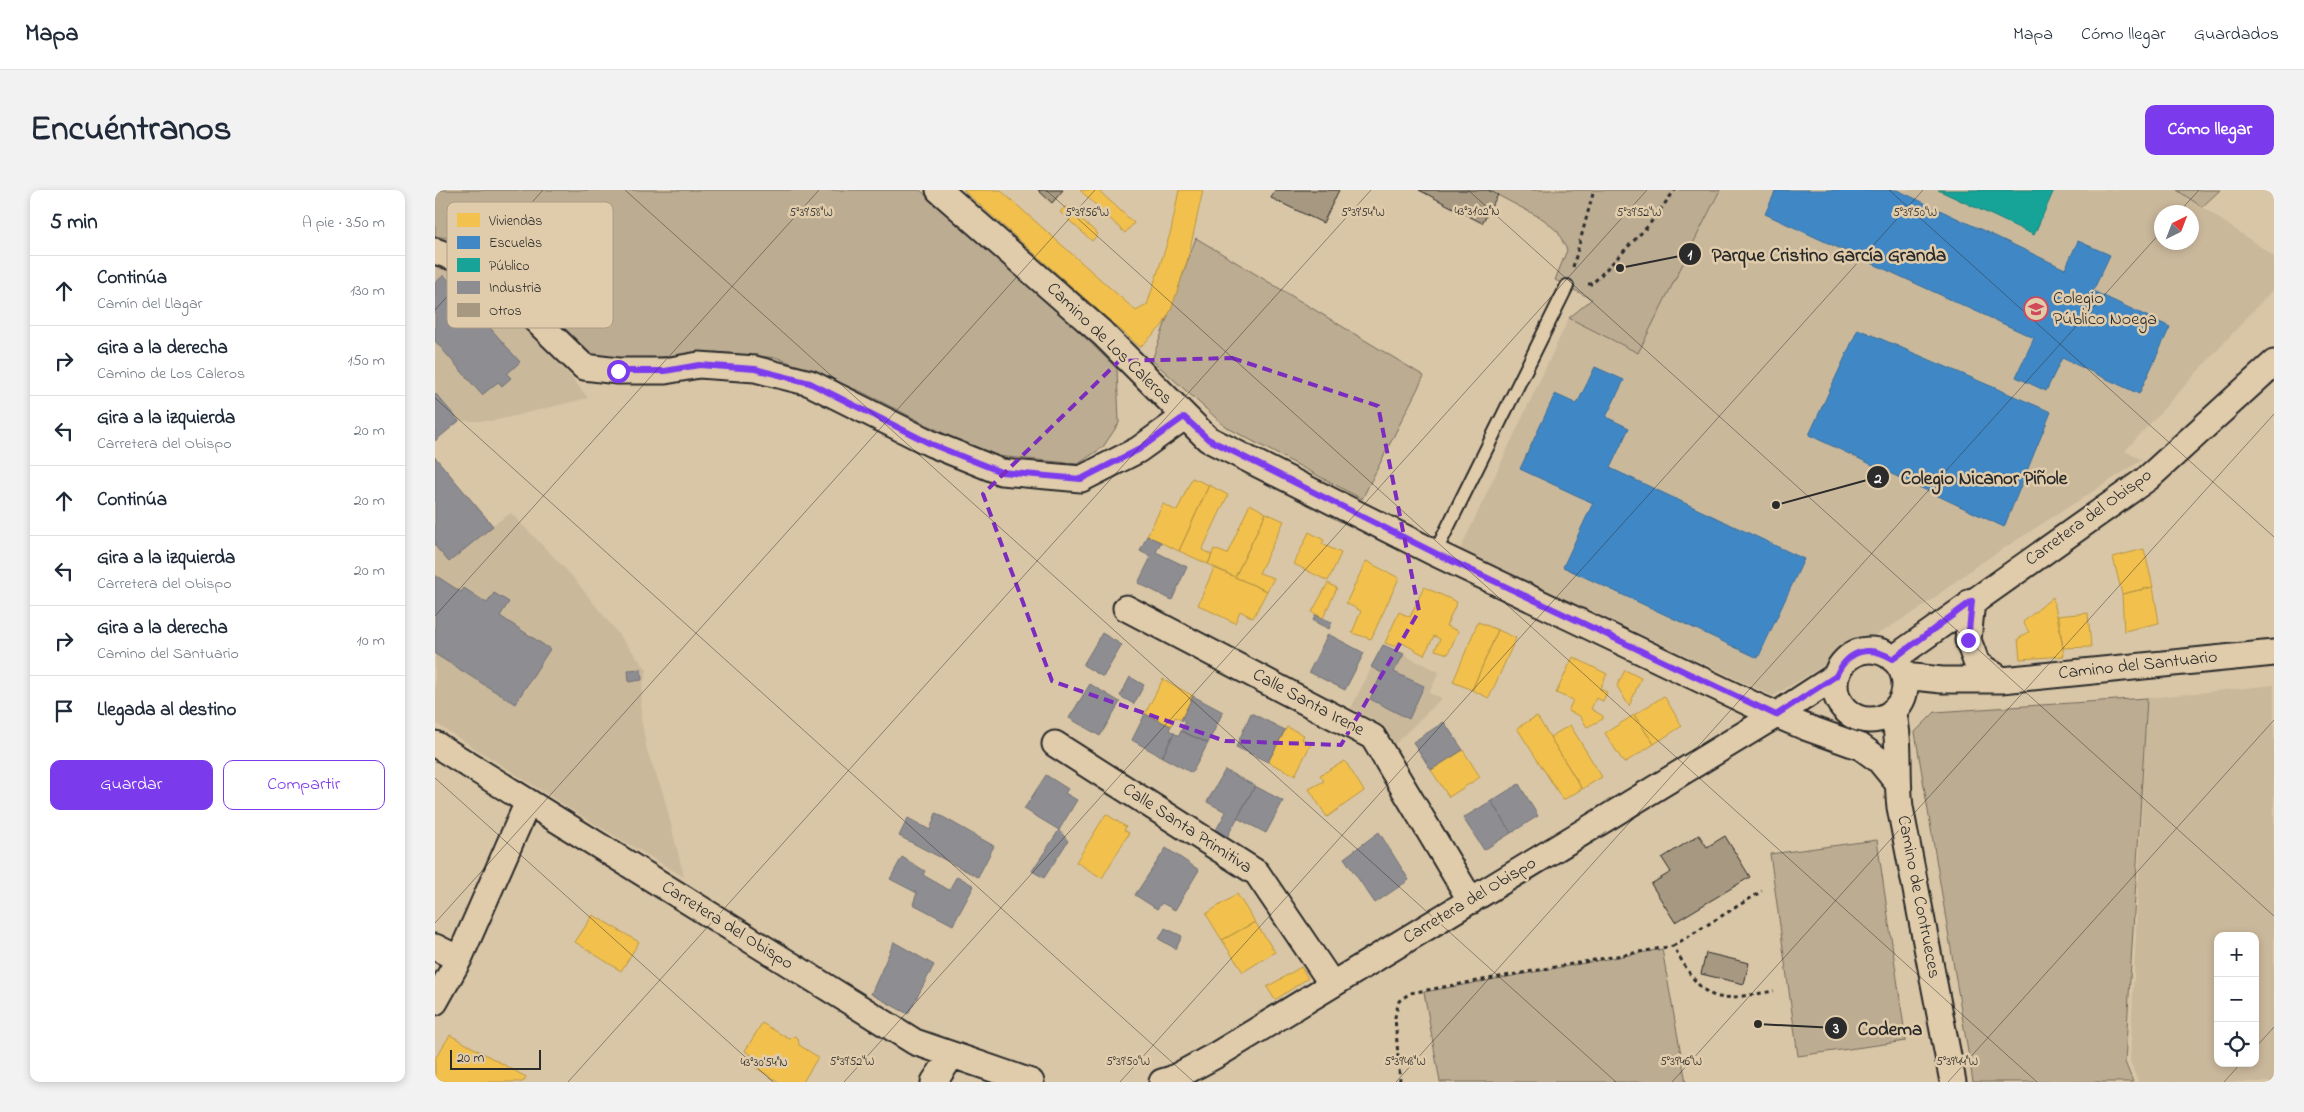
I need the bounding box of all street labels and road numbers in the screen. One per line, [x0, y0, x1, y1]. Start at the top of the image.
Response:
street label: Camino de Los Caleros [1040, 277, 1178, 411]
street label: Carretera del Obispo [2020, 463, 2158, 573]
street label: Camino del Santuario [2057, 645, 2219, 687]
street label: Calle Santa Irene [1247, 663, 1369, 744]
street label: Calle Santa Primitiva [1117, 777, 1257, 881]
street label: Camino de Contrueces [1889, 813, 1947, 981]
street label: Carretera del Obispo [1398, 851, 1542, 951]
street label: Carretera del Obispo [656, 875, 798, 977]

